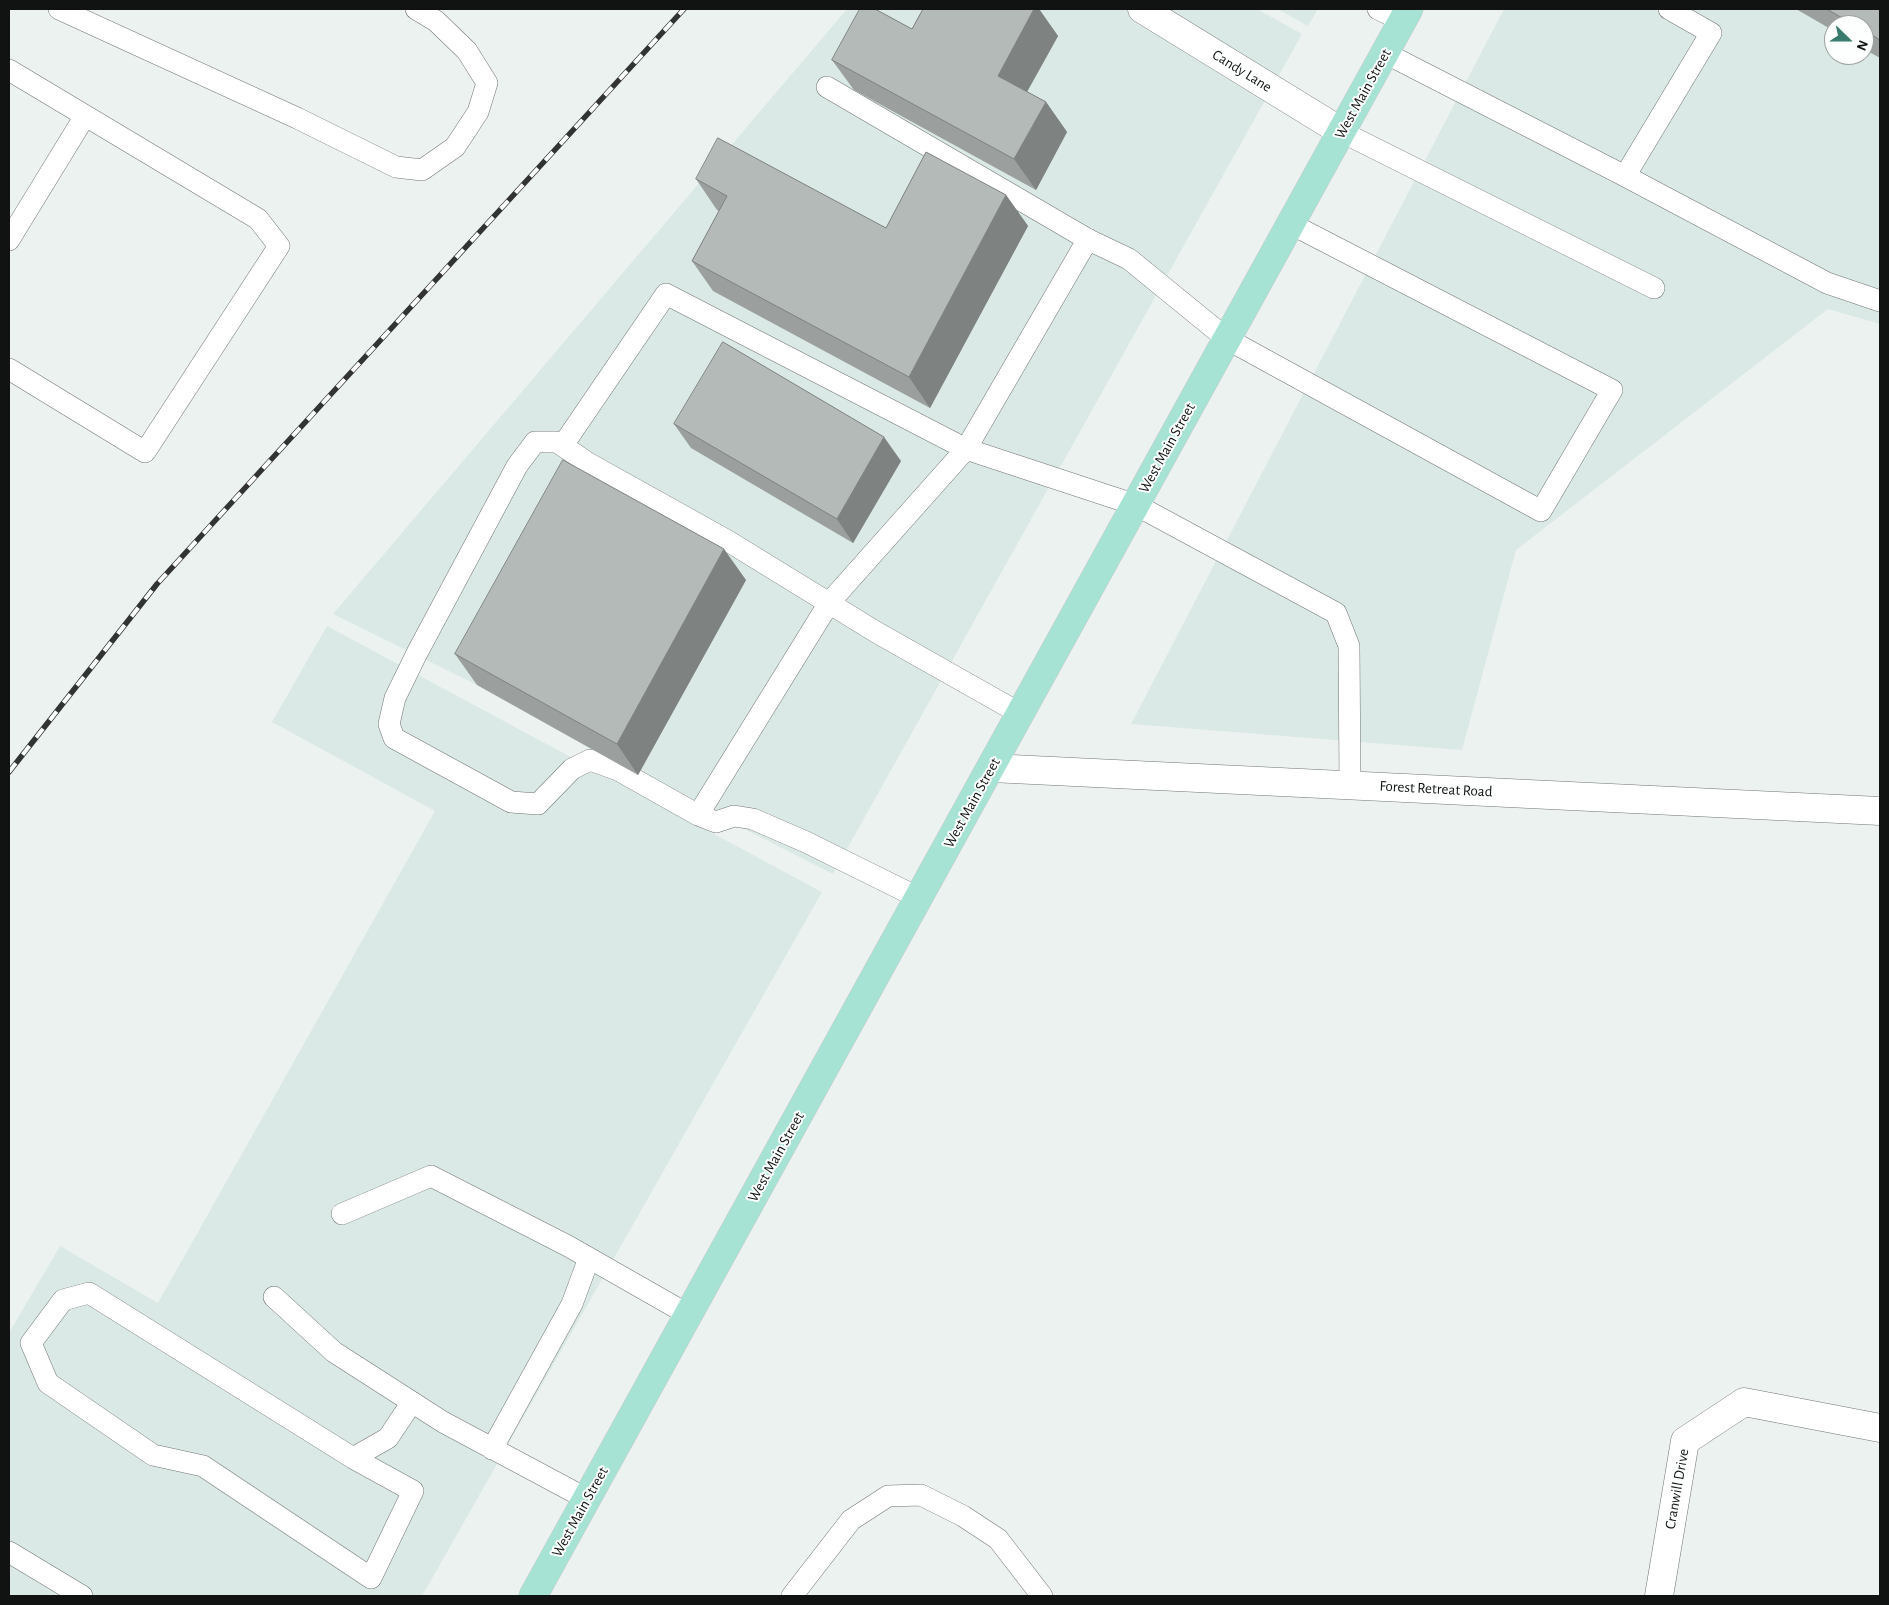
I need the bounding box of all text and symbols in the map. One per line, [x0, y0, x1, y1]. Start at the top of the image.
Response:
north arrow [1824, 15, 1874, 65]
text: N [1854, 38, 1870, 52]
street label: Candy Lane [1209, 46, 1275, 96]
street label: West Main Street [1331, 46, 1395, 142]
street label: West Main Street [1135, 400, 1199, 496]
street label: West Main Street [940, 755, 1004, 851]
street label: Forest Retreat Road [1379, 777, 1493, 801]
street label: West Main Street [744, 1109, 808, 1205]
street label: Cranwill Drive [1661, 1447, 1693, 1531]
street label: West Main Street [548, 1464, 612, 1560]

